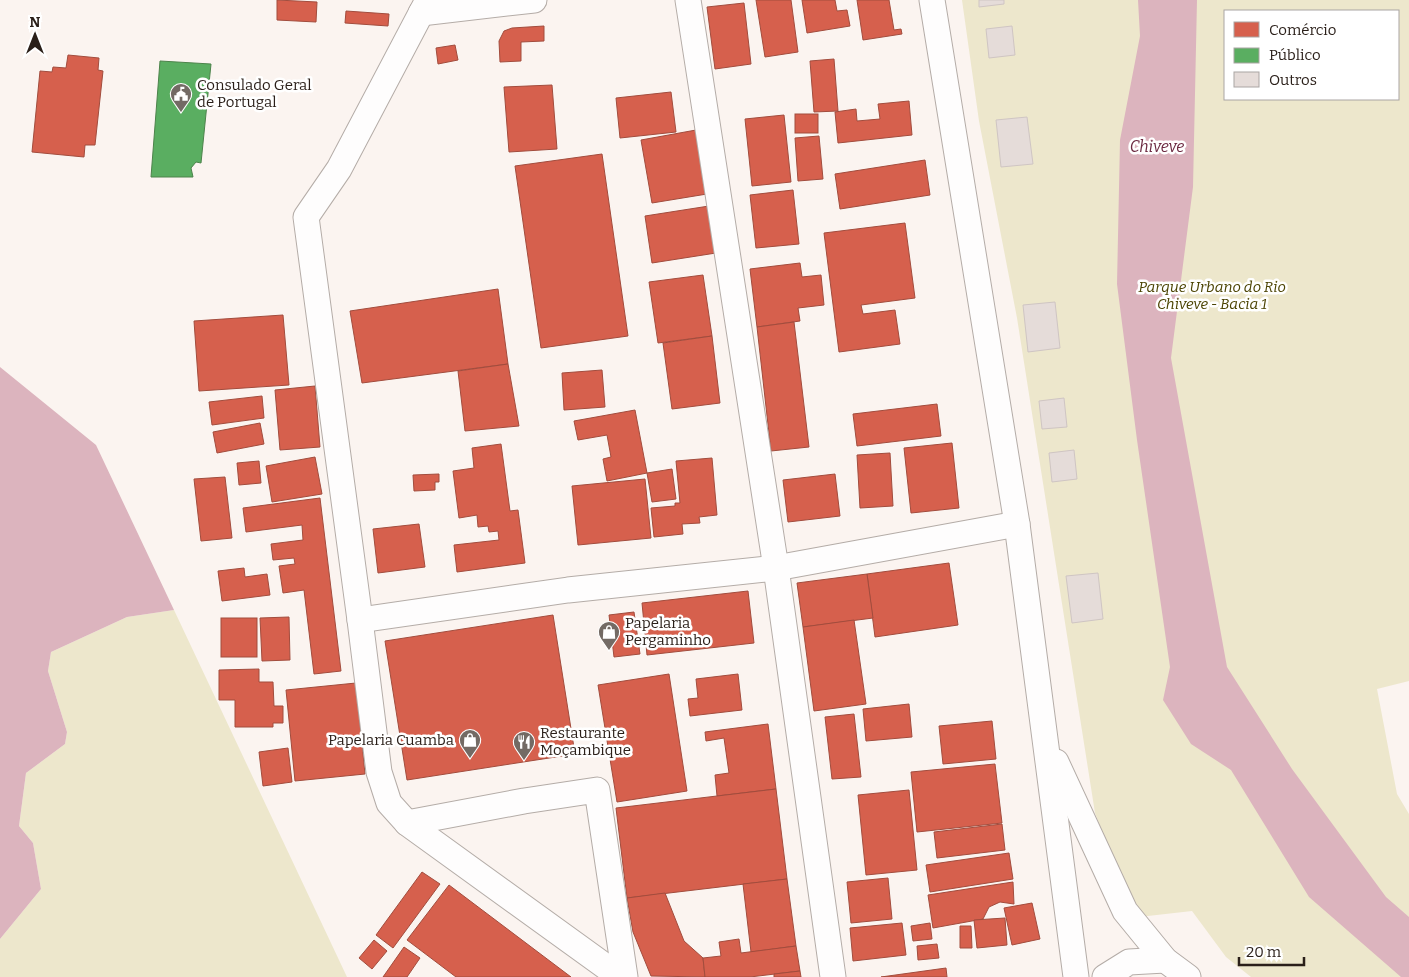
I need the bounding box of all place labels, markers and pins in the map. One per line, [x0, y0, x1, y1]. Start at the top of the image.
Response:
place label: Consulado Geral de Portugal [197, 76, 312, 111]
public building icon: Consulado Geral de Portugal [169, 82, 193, 113]
place label: Papelaria Pergaminho [625, 614, 711, 649]
shop icon: Papelaria Pergaminho [597, 620, 621, 651]
place label: Restaurante Moçambique [540, 724, 631, 759]
shop icon: Papelaria Cuamba [458, 728, 482, 759]
restaurant icon: Restaurante Moçambique [512, 730, 536, 761]
place label: Papelaria Cuamba [328, 731, 454, 749]

